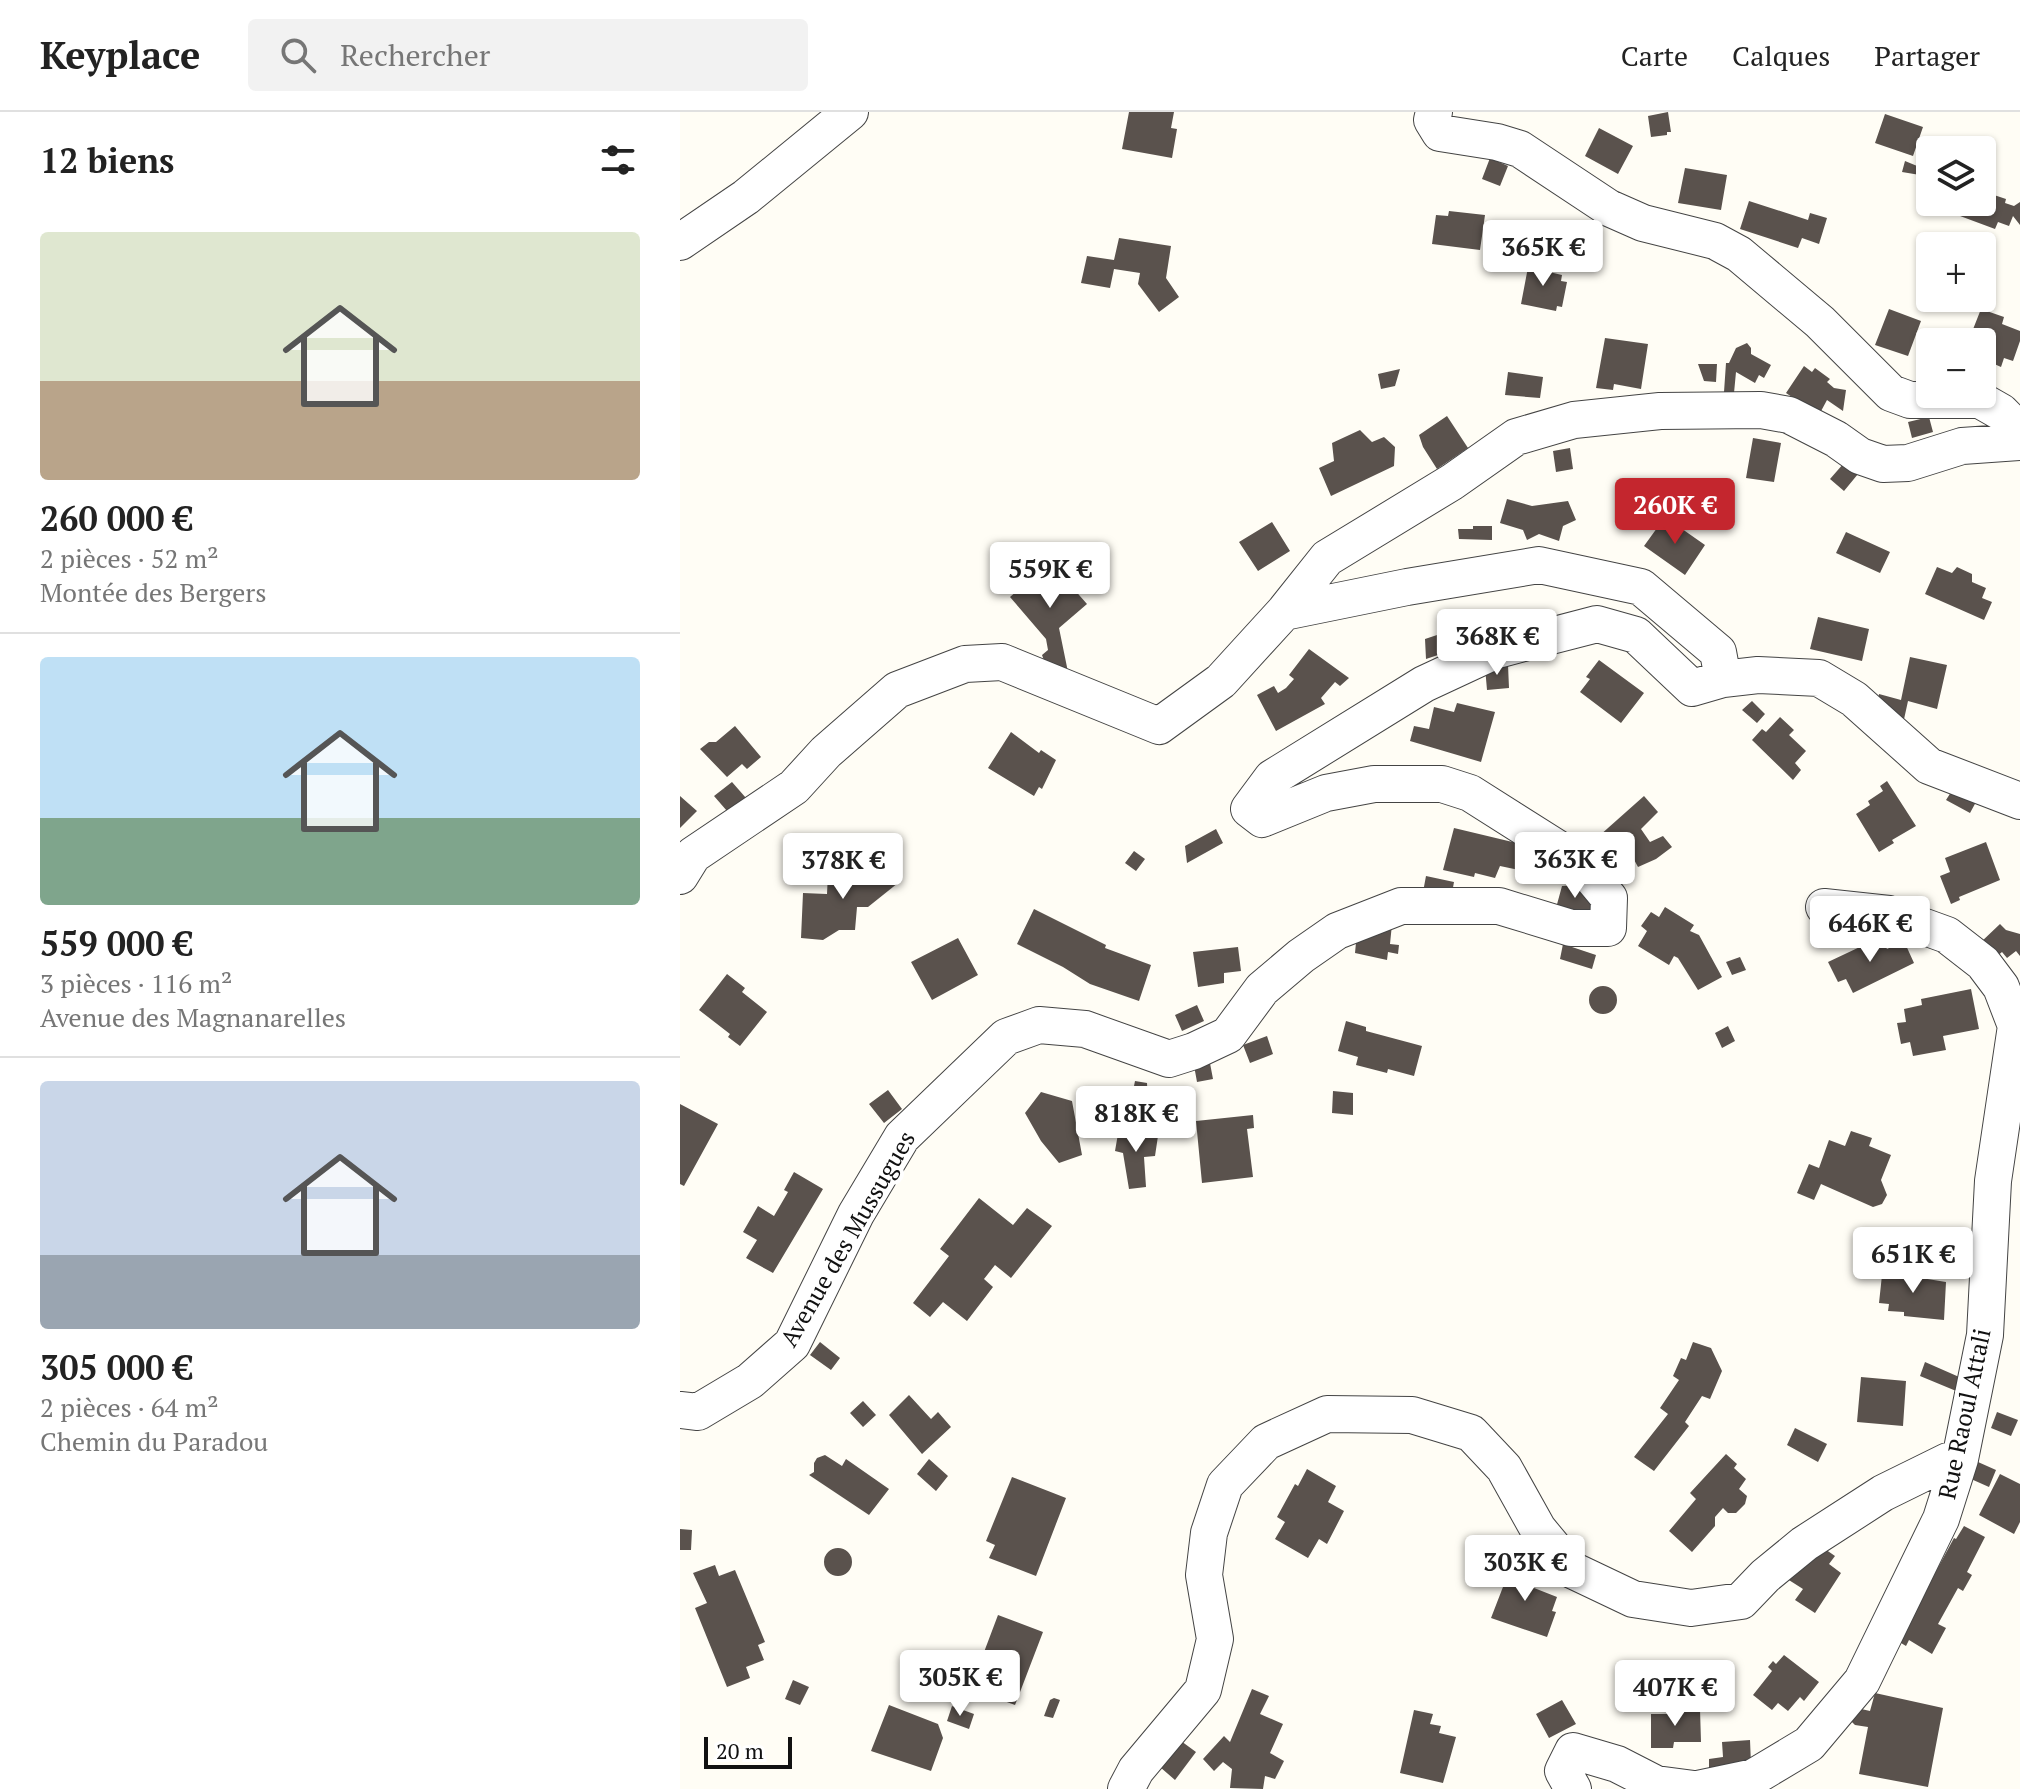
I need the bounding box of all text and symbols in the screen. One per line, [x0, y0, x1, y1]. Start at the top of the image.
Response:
search box [248, 19, 808, 91]
text: Keyplace [40, 30, 200, 80]
icon: search [276, 33, 320, 77]
text: Rechercher [340, 35, 490, 75]
text: Carte [1621, 37, 1688, 74]
text: Calques [1732, 37, 1830, 74]
text: Partager [1874, 37, 1980, 74]
map controls [1916, 136, 1996, 408]
button: layers [1916, 136, 1996, 216]
text: 12 biens [40, 138, 174, 183]
icon: filters [596, 138, 640, 182]
pin: 365K € [1478, 220, 1608, 288]
text: 365K € [1501, 229, 1585, 263]
button: + [1916, 232, 1996, 312]
icon: home [268, 284, 412, 428]
button: − [1916, 328, 1996, 408]
pin: 260K € [1610, 478, 1740, 546]
text: 260K € [1633, 487, 1717, 521]
text: 260 000 € [40, 496, 193, 541]
text: 2 pièces · 52 m² [40, 541, 218, 575]
pin: 559K € [985, 542, 1115, 610]
text: 559K € [1008, 551, 1092, 585]
text: Montée des Bergers [40, 575, 267, 609]
pin: 368K € [1432, 609, 1562, 677]
text: 368K € [1455, 618, 1539, 652]
icon: home [268, 709, 412, 853]
pin: 363K € [1510, 832, 1640, 900]
pin: 378K € [778, 833, 908, 901]
text: 363K € [1533, 841, 1617, 875]
text: 378K € [801, 842, 885, 876]
pin: 646K € [1805, 896, 1935, 964]
text: 646K € [1828, 905, 1912, 939]
text: 559 000 € [40, 921, 193, 966]
text: 3 pièces · 116 m² [40, 966, 232, 1000]
text: Avenue des Magnanarelles [40, 1000, 346, 1034]
pin: 818K € [1071, 1086, 1201, 1154]
text: 818K € [1094, 1095, 1178, 1129]
street label: Avenue des Mussugues [772, 1125, 922, 1352]
icon: home [268, 1133, 412, 1277]
pin: 651K € [1848, 1227, 1978, 1295]
text: 651K € [1871, 1236, 1955, 1270]
street label: Rue Raoul Attali [1930, 1326, 1998, 1502]
text: 305 000 € [40, 1345, 193, 1390]
text: 2 pièces · 64 m² [40, 1390, 218, 1424]
text: Chemin du Paradou [40, 1424, 268, 1458]
pin: 303K € [1460, 1535, 1590, 1603]
text: 303K € [1483, 1544, 1567, 1578]
pin: 305K € [895, 1650, 1025, 1718]
text: 305K € [918, 1659, 1002, 1693]
pin: 407K € [1610, 1660, 1740, 1728]
text: 407K € [1633, 1669, 1717, 1703]
scale bar [704, 1733, 792, 1769]
text: 20 m [716, 1736, 764, 1765]

